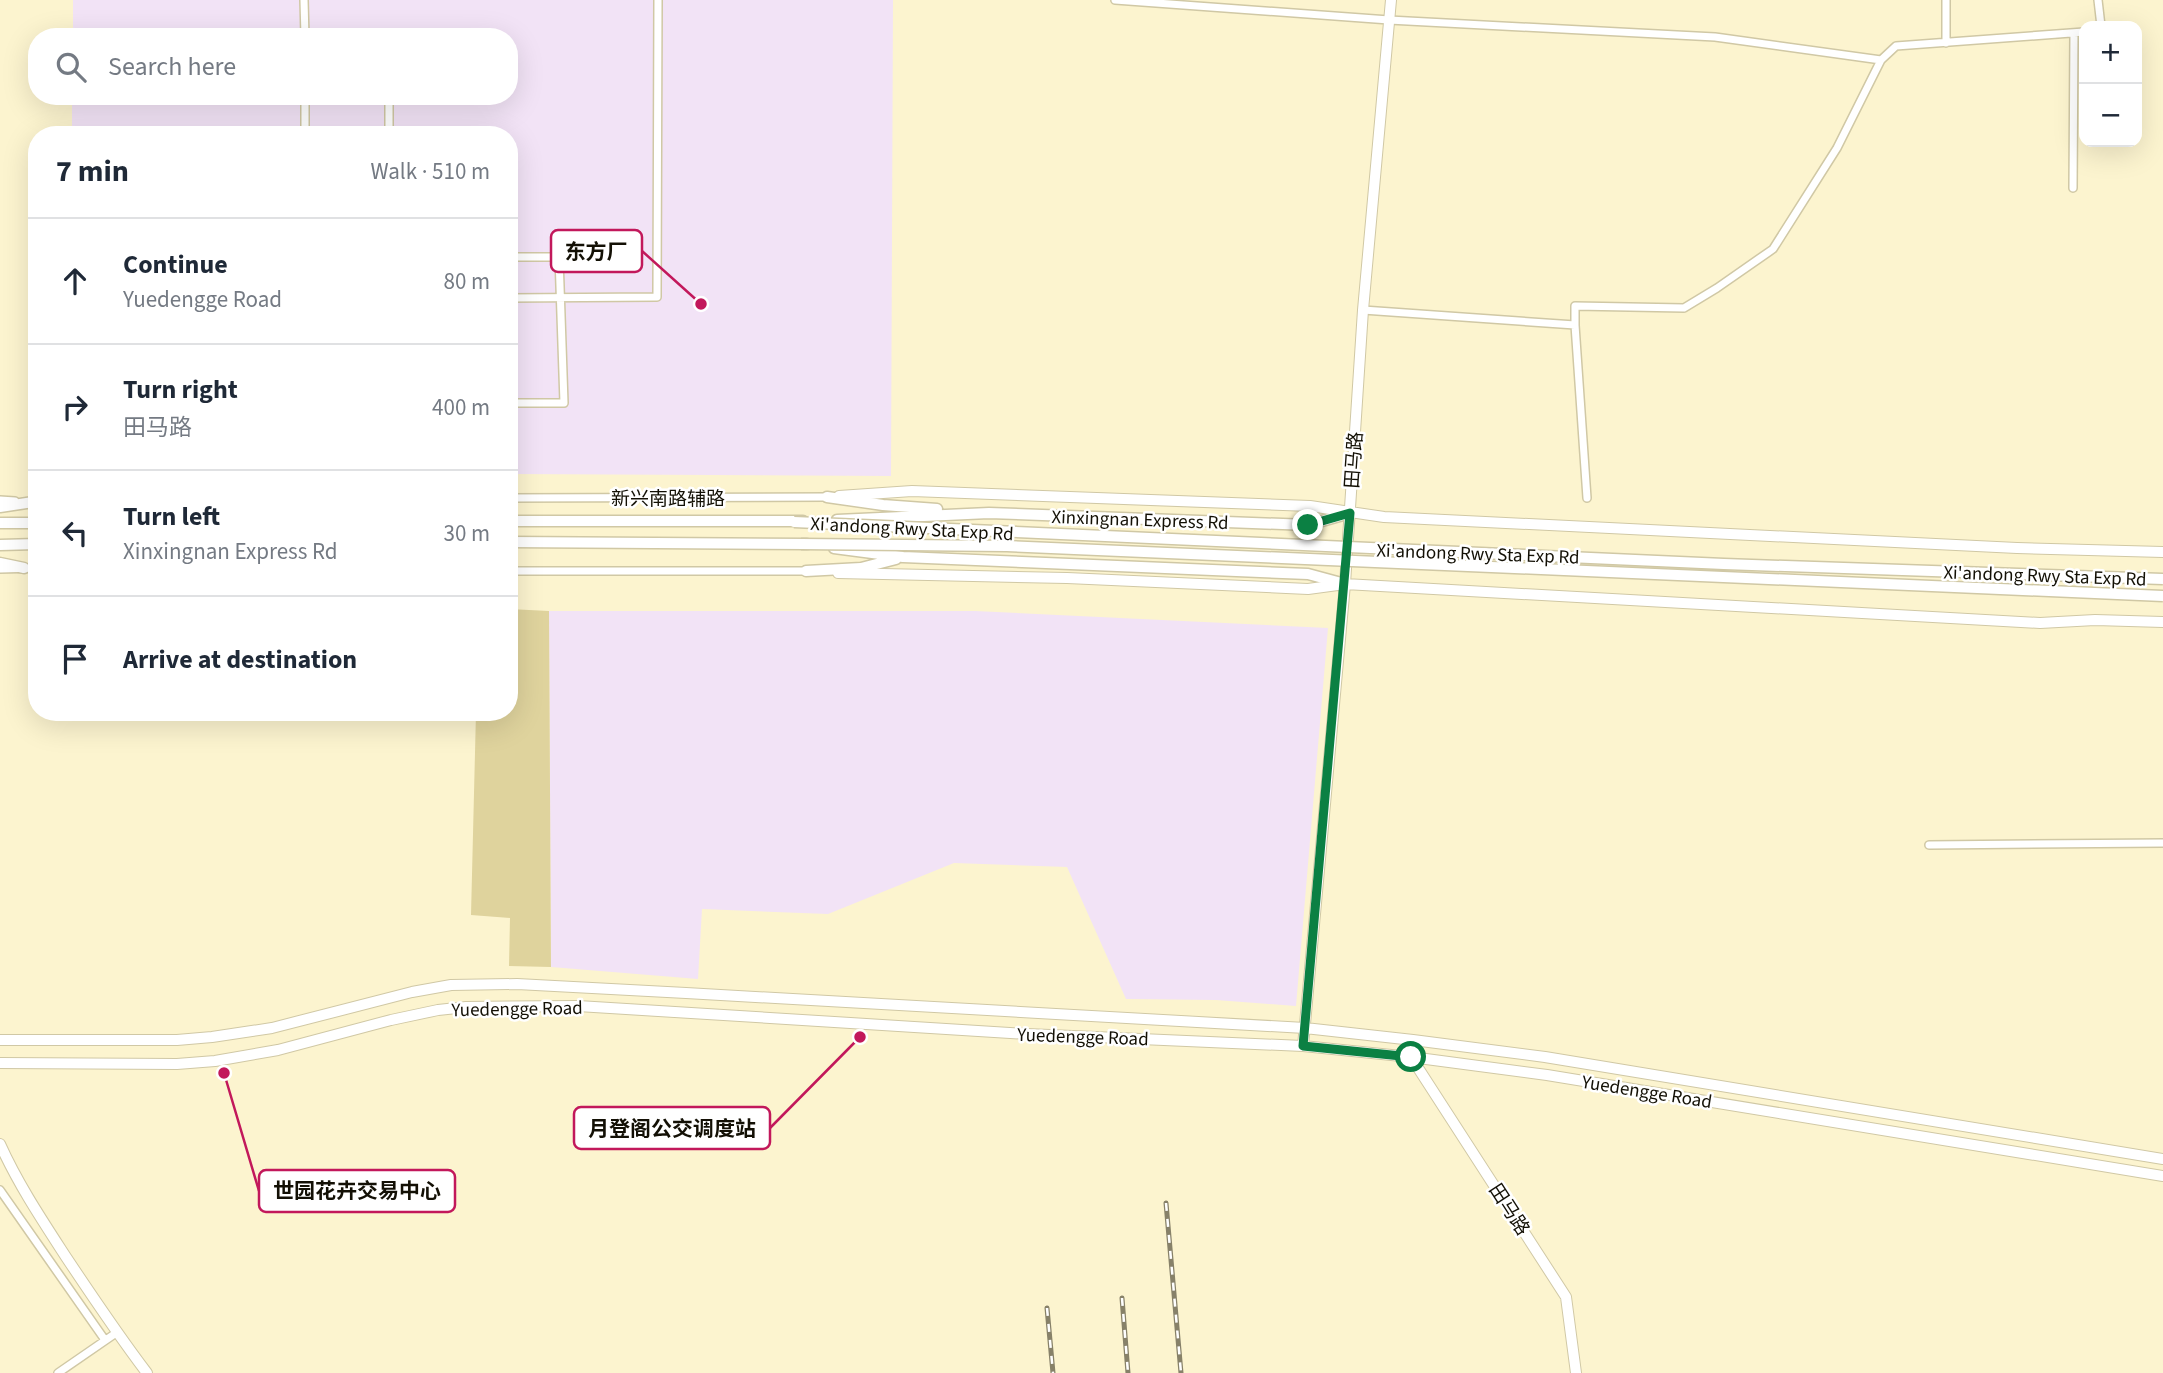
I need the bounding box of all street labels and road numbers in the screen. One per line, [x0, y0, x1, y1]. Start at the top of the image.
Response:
street label: 田马路 [1339, 431, 1370, 489]
street label: 新兴南路辅路 [611, 486, 725, 513]
street label: Xinxingnan Express Rd [1051, 504, 1229, 537]
street label: Xi'andong Rwy Sta Exp Rd [810, 511, 1014, 548]
street label: Xi'andong Rwy Sta Exp Rd [1376, 537, 1580, 572]
street label: Xi'andong Rwy Sta Exp Rd [1943, 559, 2147, 594]
street label: Yuedengge Road [450, 995, 583, 1024]
street label: Yuedengge Road [1016, 1022, 1149, 1053]
street label: Yuedengge Road [1579, 1069, 1714, 1116]
street label: 田马路 [1482, 1179, 1536, 1241]

